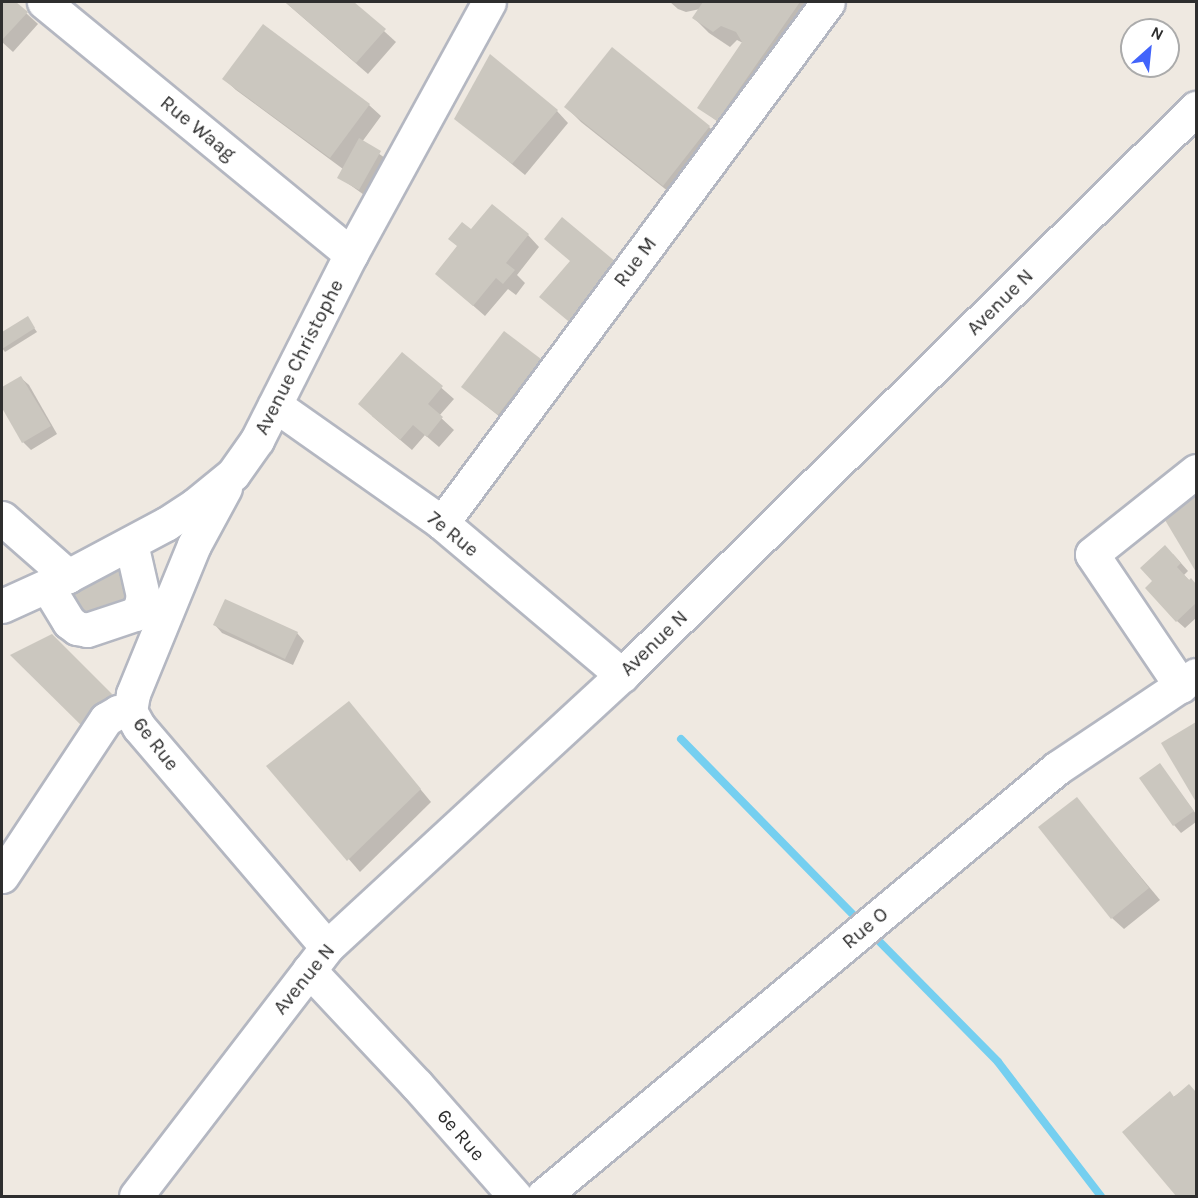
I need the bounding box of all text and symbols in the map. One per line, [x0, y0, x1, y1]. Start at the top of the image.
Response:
north arrow [1120, 18, 1180, 78]
text: N [1148, 22, 1167, 44]
street label: Rue Waag [156, 90, 240, 166]
street label: Rue M [608, 232, 662, 292]
street label: Avenue N [962, 264, 1038, 340]
street label: Avenue Christophe [249, 275, 349, 439]
street label: 7e Rue [423, 506, 483, 562]
street label: Avenue N [615, 605, 693, 681]
street label: 6e Rue [128, 713, 184, 775]
street label: Rue O [837, 902, 893, 954]
street label: Avenue N [268, 939, 340, 1019]
street label: 6e Rue [432, 1104, 490, 1166]

